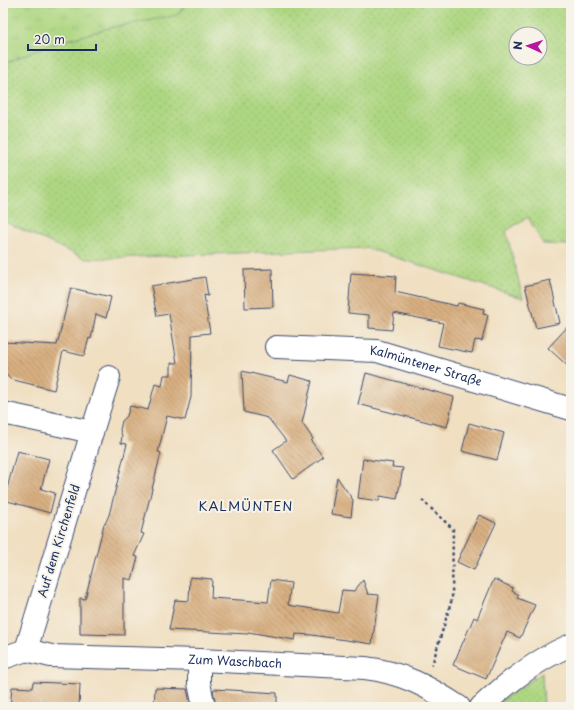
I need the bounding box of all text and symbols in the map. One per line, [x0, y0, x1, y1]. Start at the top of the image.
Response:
scale bar [28, 26, 96, 52]
north arrow [508, 26, 548, 66]
text: 20 m [34, 30, 65, 48]
text: N [509, 40, 526, 50]
street label: Kalmüntener Straße [369, 341, 484, 390]
street label: Auf dem Kirchenfeld [32, 482, 84, 599]
district label: KALMÜNTEN [199, 496, 293, 515]
street label: Zum Waschbach [188, 650, 282, 672]

